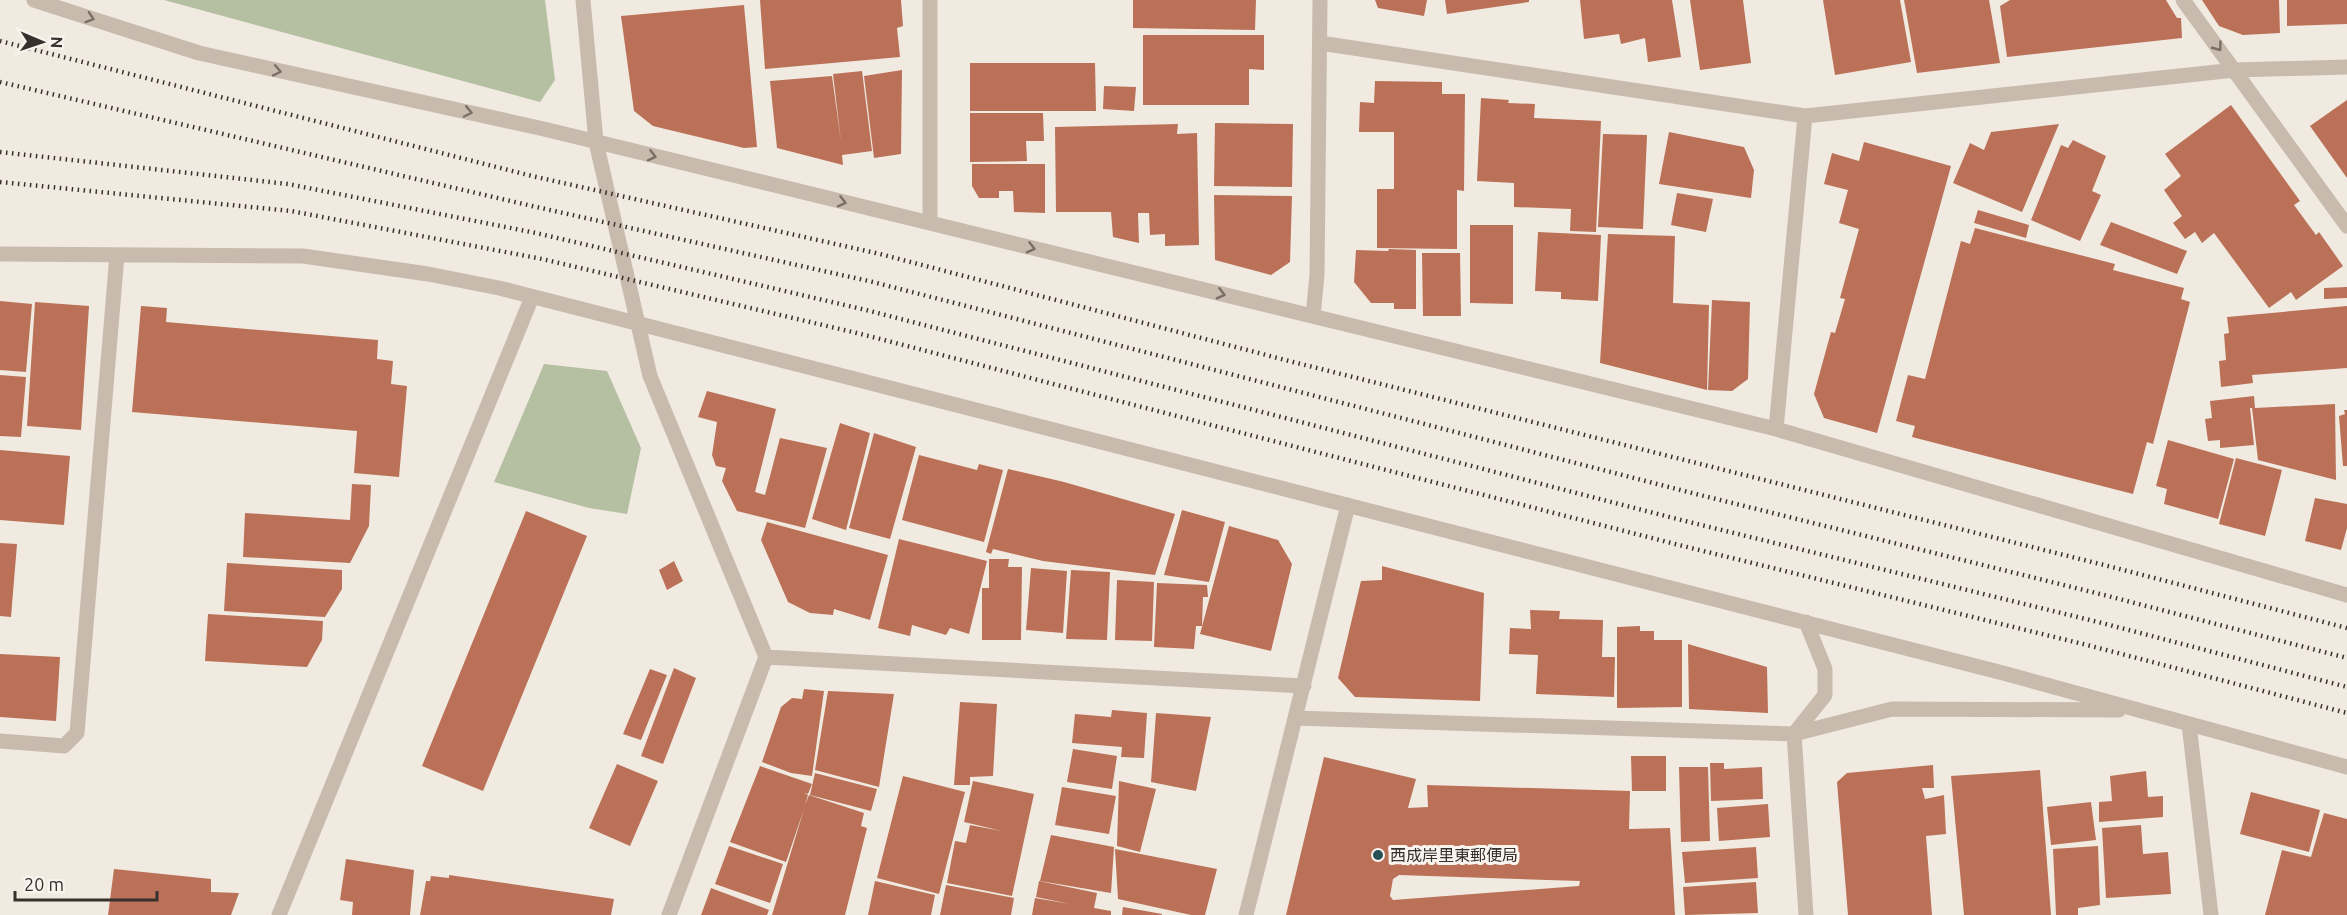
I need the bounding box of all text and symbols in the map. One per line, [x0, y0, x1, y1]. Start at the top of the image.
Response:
one-way arrow [84, 11, 95, 23]
north arrow [12, 12, 72, 72]
text: N [48, 36, 66, 49]
one-way arrow [2211, 40, 2222, 51]
one-way arrow [272, 63, 282, 76]
one-way arrow [463, 105, 473, 118]
one-way arrow [647, 148, 657, 161]
one-way arrow [837, 194, 847, 207]
one-way arrow [1026, 240, 1036, 253]
one-way arrow [1216, 286, 1226, 299]
place label: 西成岸里東郵便局 [1390, 846, 1518, 864]
marker: 西成岸里東郵便局 [1371, 848, 1385, 862]
scale bar [15, 864, 158, 902]
text: 20 m [24, 874, 64, 894]

